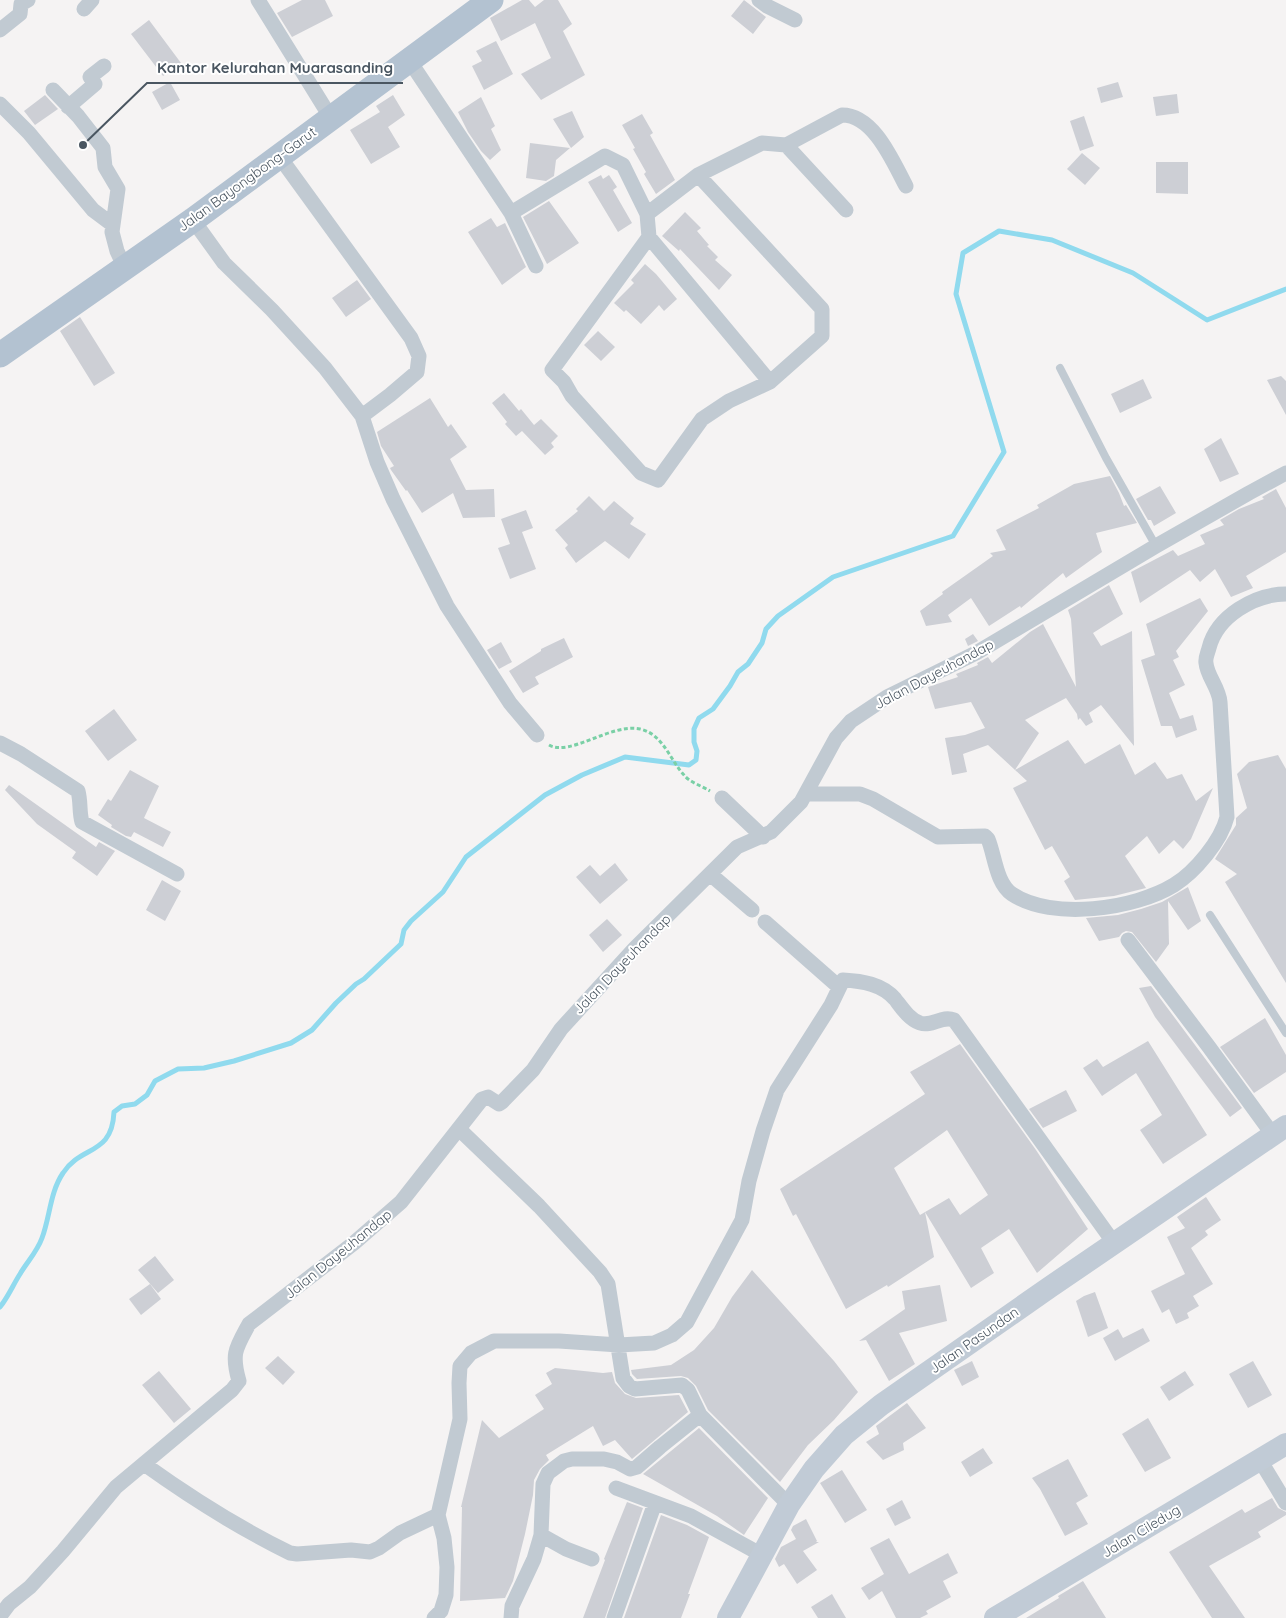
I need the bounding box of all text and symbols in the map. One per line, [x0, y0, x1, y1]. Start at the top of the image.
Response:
callout: Kantor Kelurahan Muarasanding [147, 53, 403, 83]
text: Kantor Kelurahan Muarasanding [157, 58, 393, 77]
street label: Jalan Bayongbong-Garut [174, 123, 320, 235]
street label: Jalan Dayeuhandap [871, 635, 997, 713]
street label: Jalan Dayeuhandap [570, 910, 674, 1018]
street label: Jalan Dayeuhandap [281, 1205, 395, 1303]
street label: Jalan Pasundan [926, 1303, 1022, 1377]
street label: Jalan Ciledug [1098, 1500, 1184, 1562]

